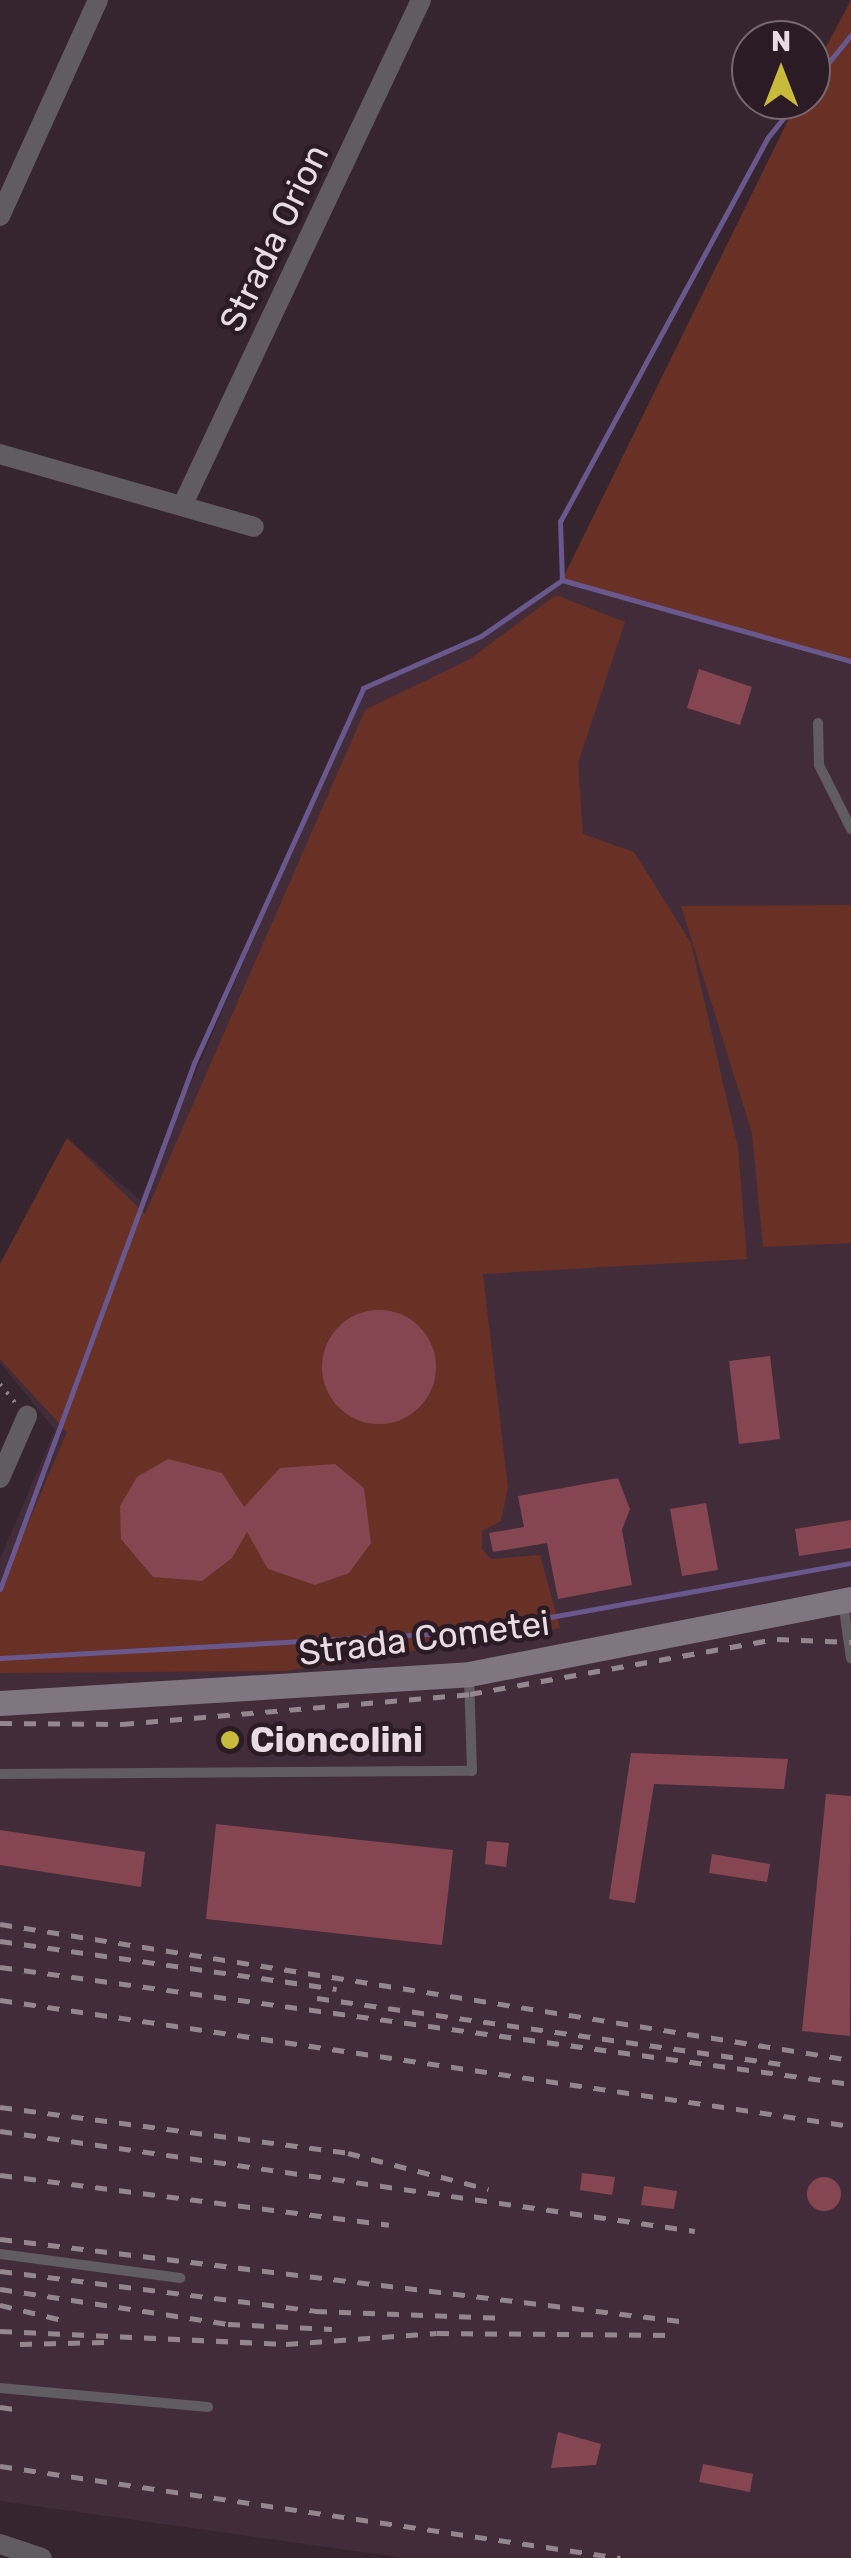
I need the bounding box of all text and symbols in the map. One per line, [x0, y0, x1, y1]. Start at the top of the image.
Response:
north arrow [731, 20, 831, 120]
text: N [771, 25, 791, 58]
street label: Strada Orion [211, 137, 337, 339]
street label: Strada Cometei [296, 1602, 552, 1674]
place label: Cioncolini [250, 1719, 423, 1761]
marker: Cioncolini [219, 1729, 241, 1751]

